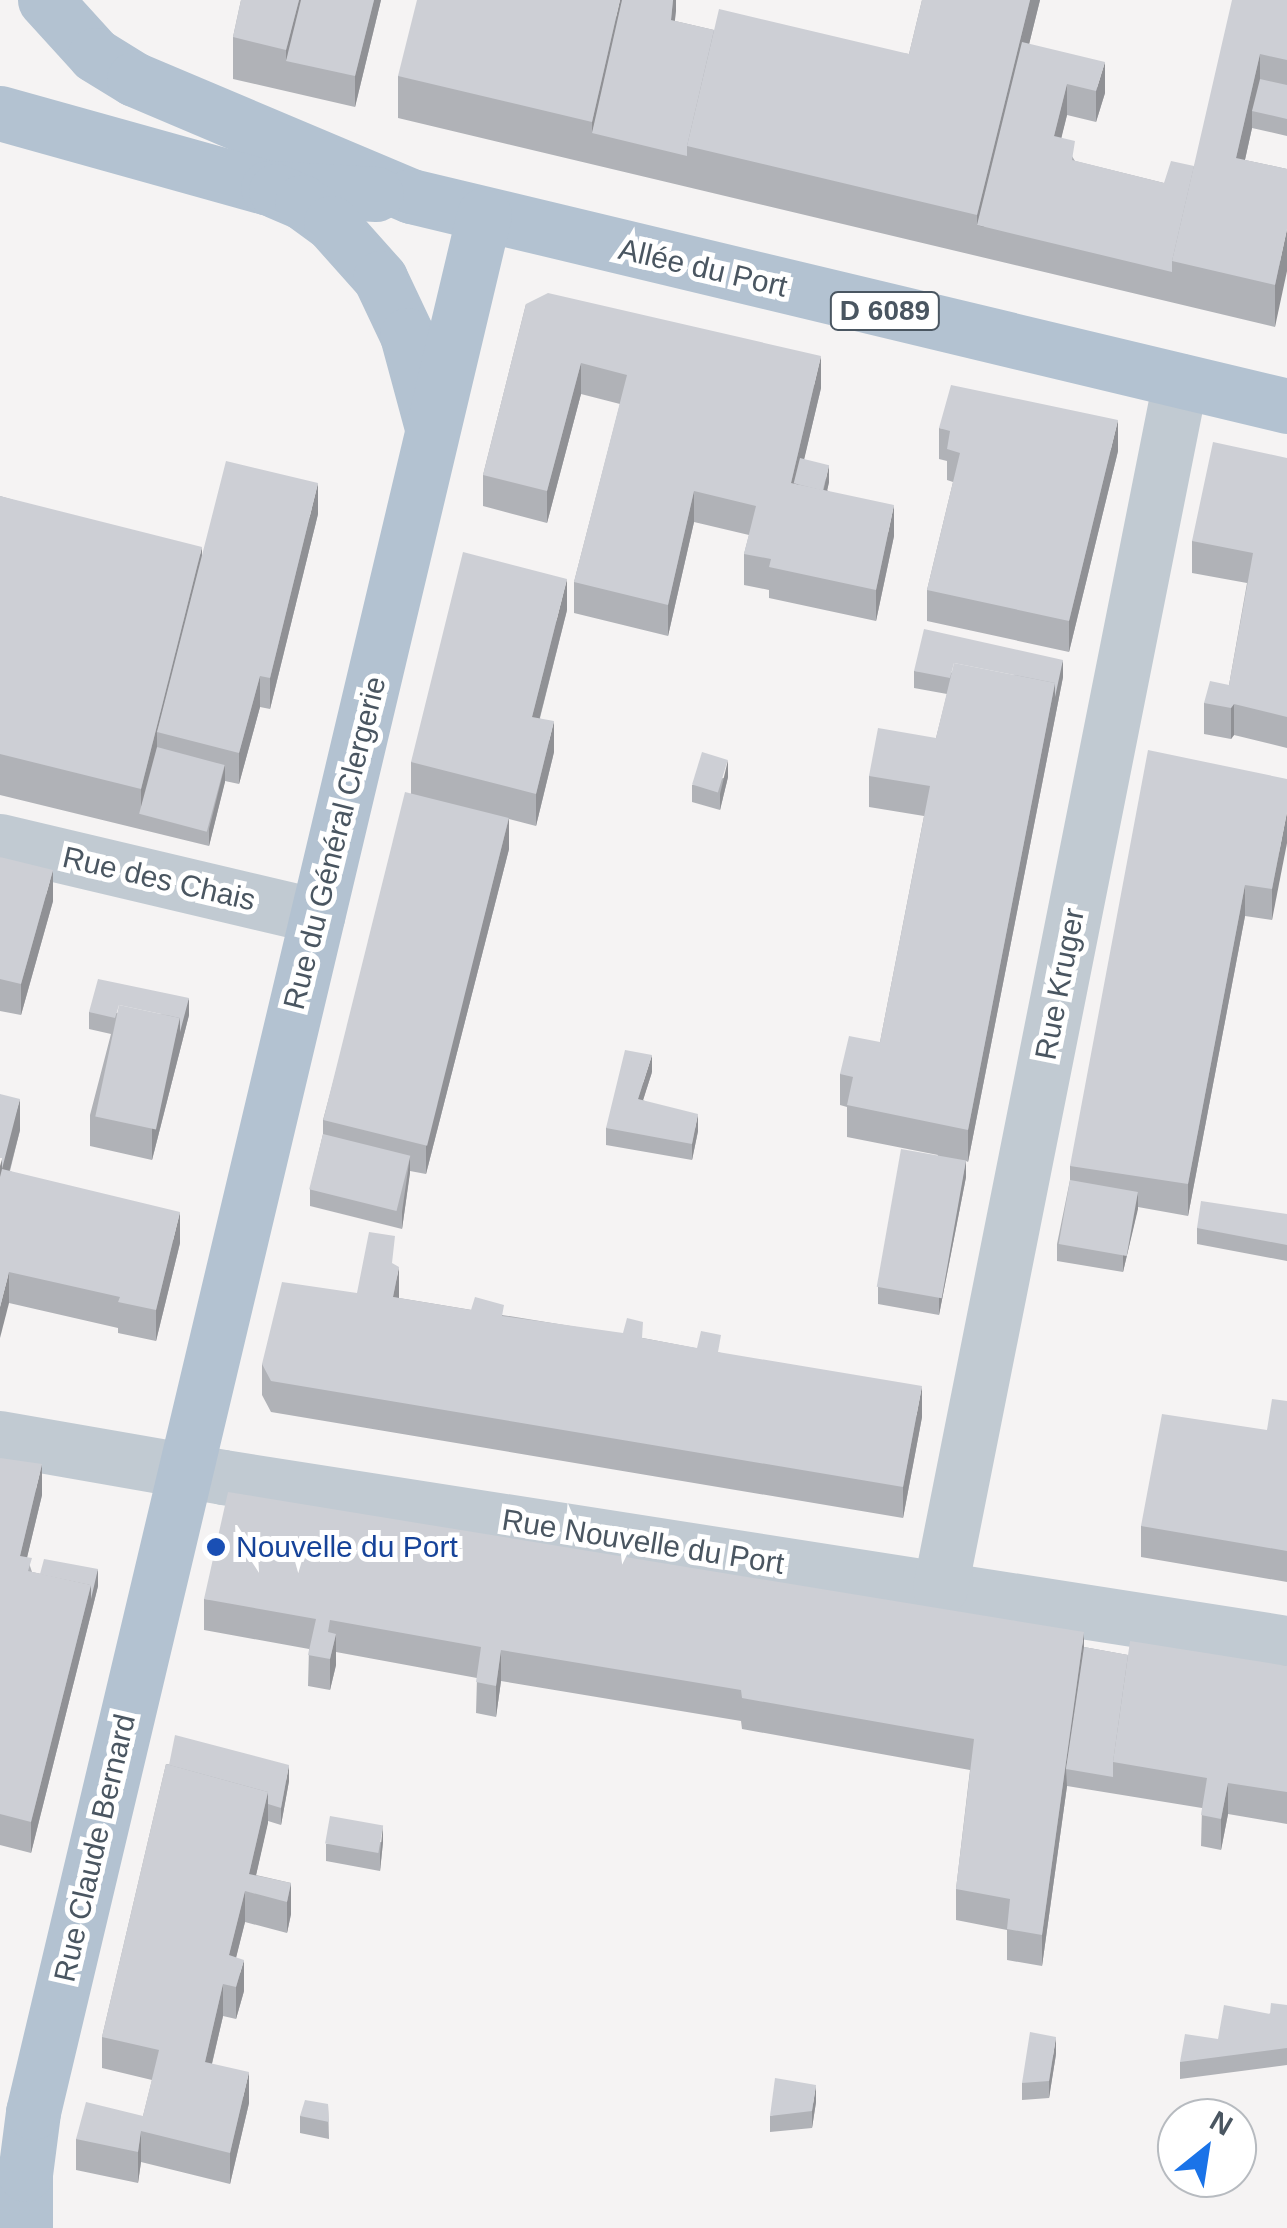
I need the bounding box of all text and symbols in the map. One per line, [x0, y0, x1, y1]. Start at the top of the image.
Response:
street label: Allée du Port [615, 231, 791, 305]
road number: D 6089 [828, 288, 942, 334]
street label: Rue du Général Clergerie [276, 673, 394, 1013]
street label: Rue des Chais [59, 839, 259, 919]
street label: Rue Kruger [1028, 905, 1092, 1063]
street label: Rue Nouvelle du Port [499, 1502, 787, 1582]
place label: Nouvelle du Port [236, 1529, 458, 1565]
marker: Nouvelle du Port [205, 1536, 227, 1558]
street label: Rue Claude Bernard [47, 1711, 143, 1985]
north arrow [1157, 2098, 1257, 2198]
text: N [1205, 2105, 1238, 2142]

